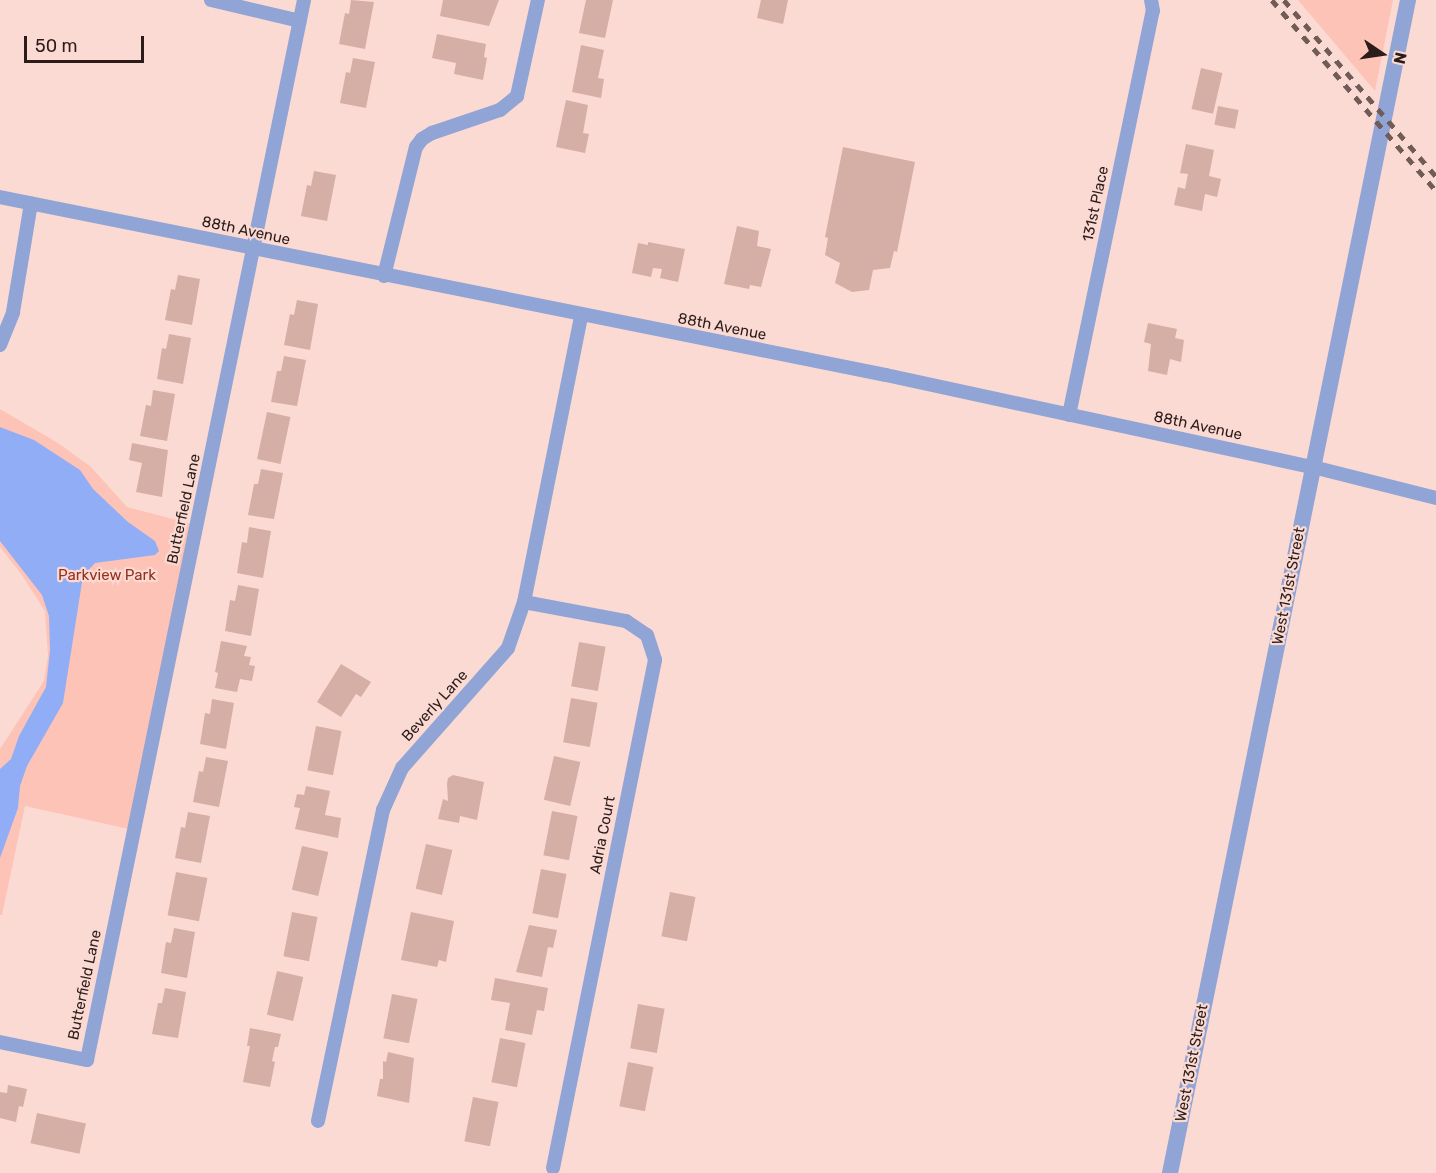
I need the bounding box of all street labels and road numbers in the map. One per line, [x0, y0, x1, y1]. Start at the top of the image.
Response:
street label: 131st Place [1079, 164, 1113, 244]
street label: 88th Avenue [200, 213, 292, 249]
street label: 88th Avenue [676, 310, 768, 344]
street label: 88th Avenue [1152, 408, 1244, 444]
street label: Butterfield Lane [164, 452, 204, 566]
street label: West 131st Street [1269, 526, 1309, 646]
street label: Beverly Lane [398, 667, 472, 745]
street label: Adria Court [587, 794, 619, 876]
street label: Butterfield Lane [65, 928, 105, 1042]
street label: West 131st Street [1172, 1003, 1212, 1123]

